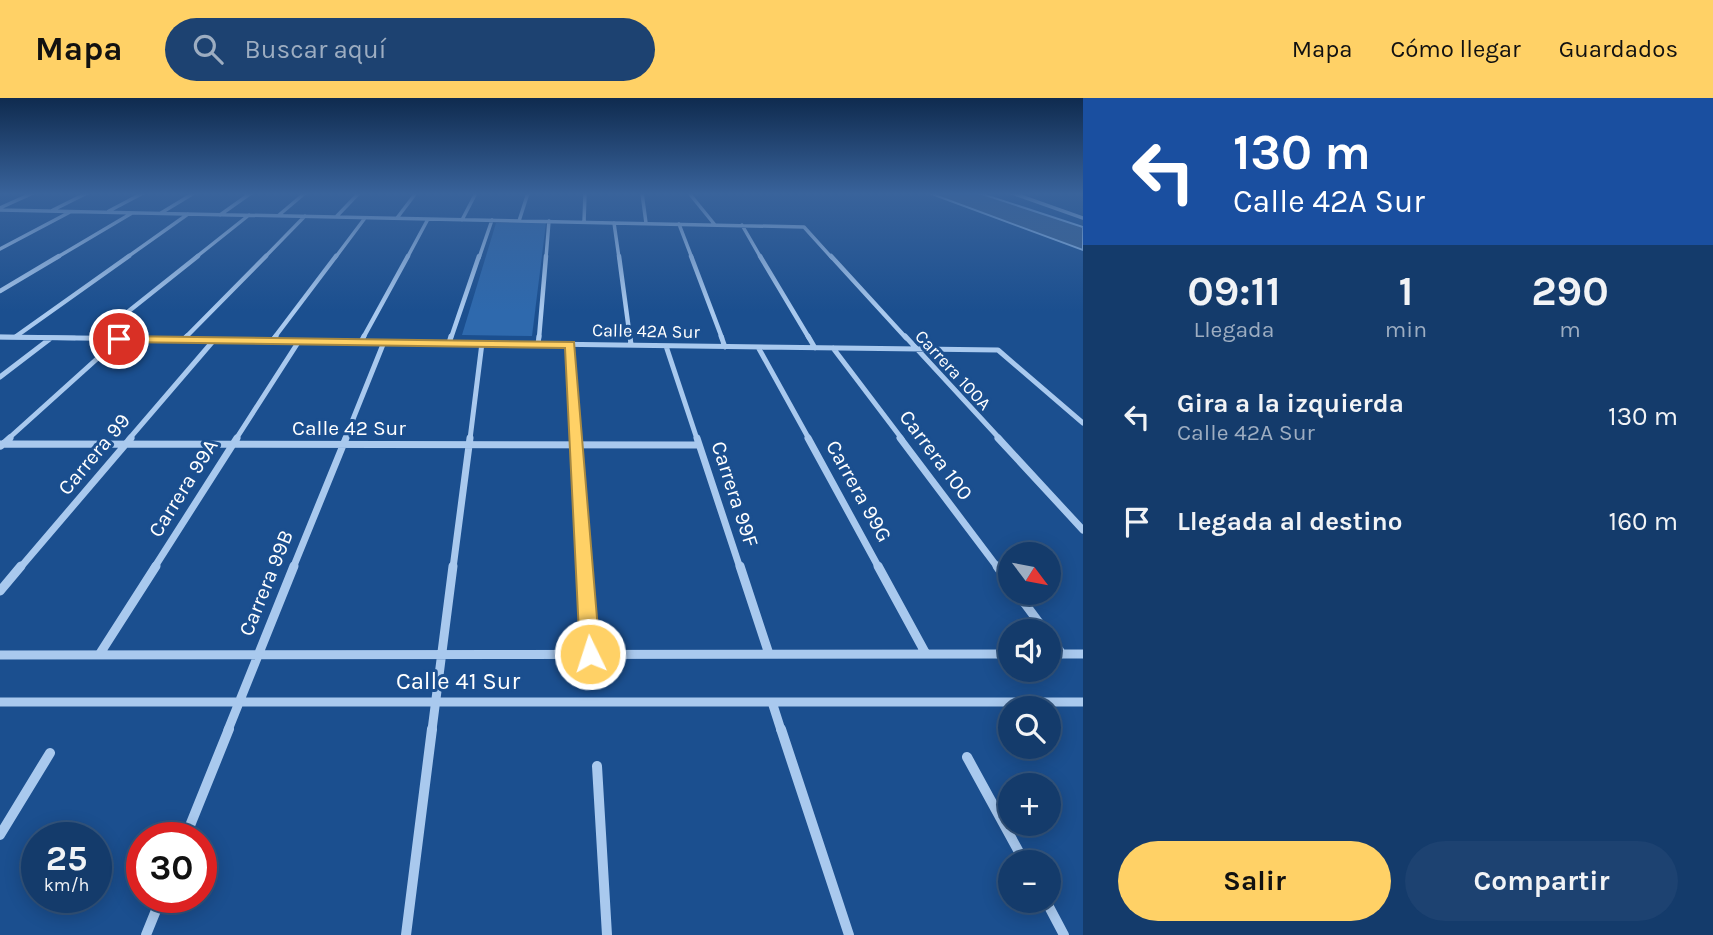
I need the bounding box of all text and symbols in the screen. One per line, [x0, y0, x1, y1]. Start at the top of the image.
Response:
search box [165, 18, 655, 81]
text: Mapa [35, 30, 123, 68]
icon: search [189, 30, 227, 68]
text: Buscar aquí [245, 34, 386, 65]
text: Mapa [1292, 35, 1352, 63]
text: Cómo llegar [1390, 35, 1521, 63]
text: Guardados [1559, 35, 1678, 63]
text: 130 m [1233, 124, 1371, 181]
icon: left [1118, 126, 1209, 217]
text: Calle 42A Sur [1233, 183, 1425, 220]
text: 09:11 [1187, 266, 1281, 316]
text: 1 [1398, 266, 1413, 316]
text: 290 [1531, 266, 1609, 316]
pin [89, 309, 149, 369]
text: Llegada [1193, 316, 1274, 343]
text: min [1385, 316, 1427, 343]
text: m [1559, 316, 1581, 343]
street label: Calle 42A Sur [592, 319, 701, 343]
icon: arrive [100, 320, 138, 358]
street label: Carrera 100A [910, 325, 996, 415]
text: Gira a la izquierda [1177, 388, 1404, 419]
icon: left [1118, 398, 1156, 436]
text: 130 m [1608, 401, 1678, 432]
street label: Carrera 100 [894, 405, 978, 505]
street label: Carrera 99 [53, 408, 135, 500]
street label: Calle 42 Sur [292, 416, 406, 440]
text: Calle 42A Sur [1177, 419, 1315, 446]
street label: Carrera 99A [143, 435, 223, 541]
street label: Carrera 99G [821, 436, 897, 546]
street label: Carrera 99F [707, 438, 763, 550]
icon: arrive [1118, 503, 1156, 541]
text: Llegada al destino [1177, 506, 1403, 537]
text: 160 m [1609, 506, 1678, 537]
street label: Carrera 99B [234, 527, 298, 639]
north arrow [998, 542, 1060, 606]
map controls [998, 542, 1061, 913]
position arrow [553, 617, 627, 691]
button: sound [998, 619, 1061, 682]
street label: Calle 41 Sur [396, 667, 520, 695]
button: search [998, 696, 1061, 759]
button: + [998, 773, 1061, 836]
speed limit sign: 30 [126, 822, 217, 913]
text: 25 [46, 838, 87, 879]
button: Salir [1118, 841, 1391, 921]
button: Compartir [1405, 841, 1678, 921]
button: − [998, 850, 1061, 913]
text: km/h [44, 874, 89, 896]

